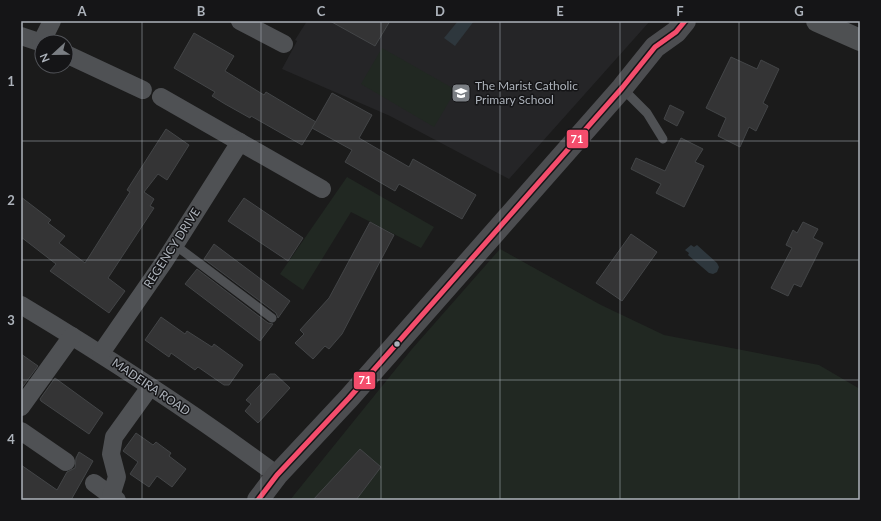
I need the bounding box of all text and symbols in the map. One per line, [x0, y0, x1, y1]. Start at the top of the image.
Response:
text: A [76, 3, 87, 19]
text: B [197, 3, 206, 19]
text: C [317, 3, 326, 19]
text: D [435, 3, 445, 19]
text: E [556, 3, 564, 19]
text: F [676, 3, 684, 19]
text: G [794, 3, 804, 19]
north arrow [34, 34, 74, 74]
text: N [37, 52, 52, 64]
text: 1 [7, 73, 15, 89]
place label: The Marist Catholic Primary School [475, 78, 578, 107]
school or university icon: The Marist Catholic Primary School [450, 82, 472, 104]
line badge: 71 [566, 129, 589, 149]
text: 71 [571, 132, 583, 145]
text: 2 [7, 192, 15, 208]
street label: REGENCY DRIVE [140, 205, 203, 291]
text: 3 [7, 312, 15, 328]
unlabelled marker [392, 339, 402, 349]
street label: MADEIRA ROAD [109, 355, 193, 418]
line badge: 71 [353, 371, 376, 390]
text: 71 [359, 373, 371, 386]
text: 4 [7, 431, 15, 447]

